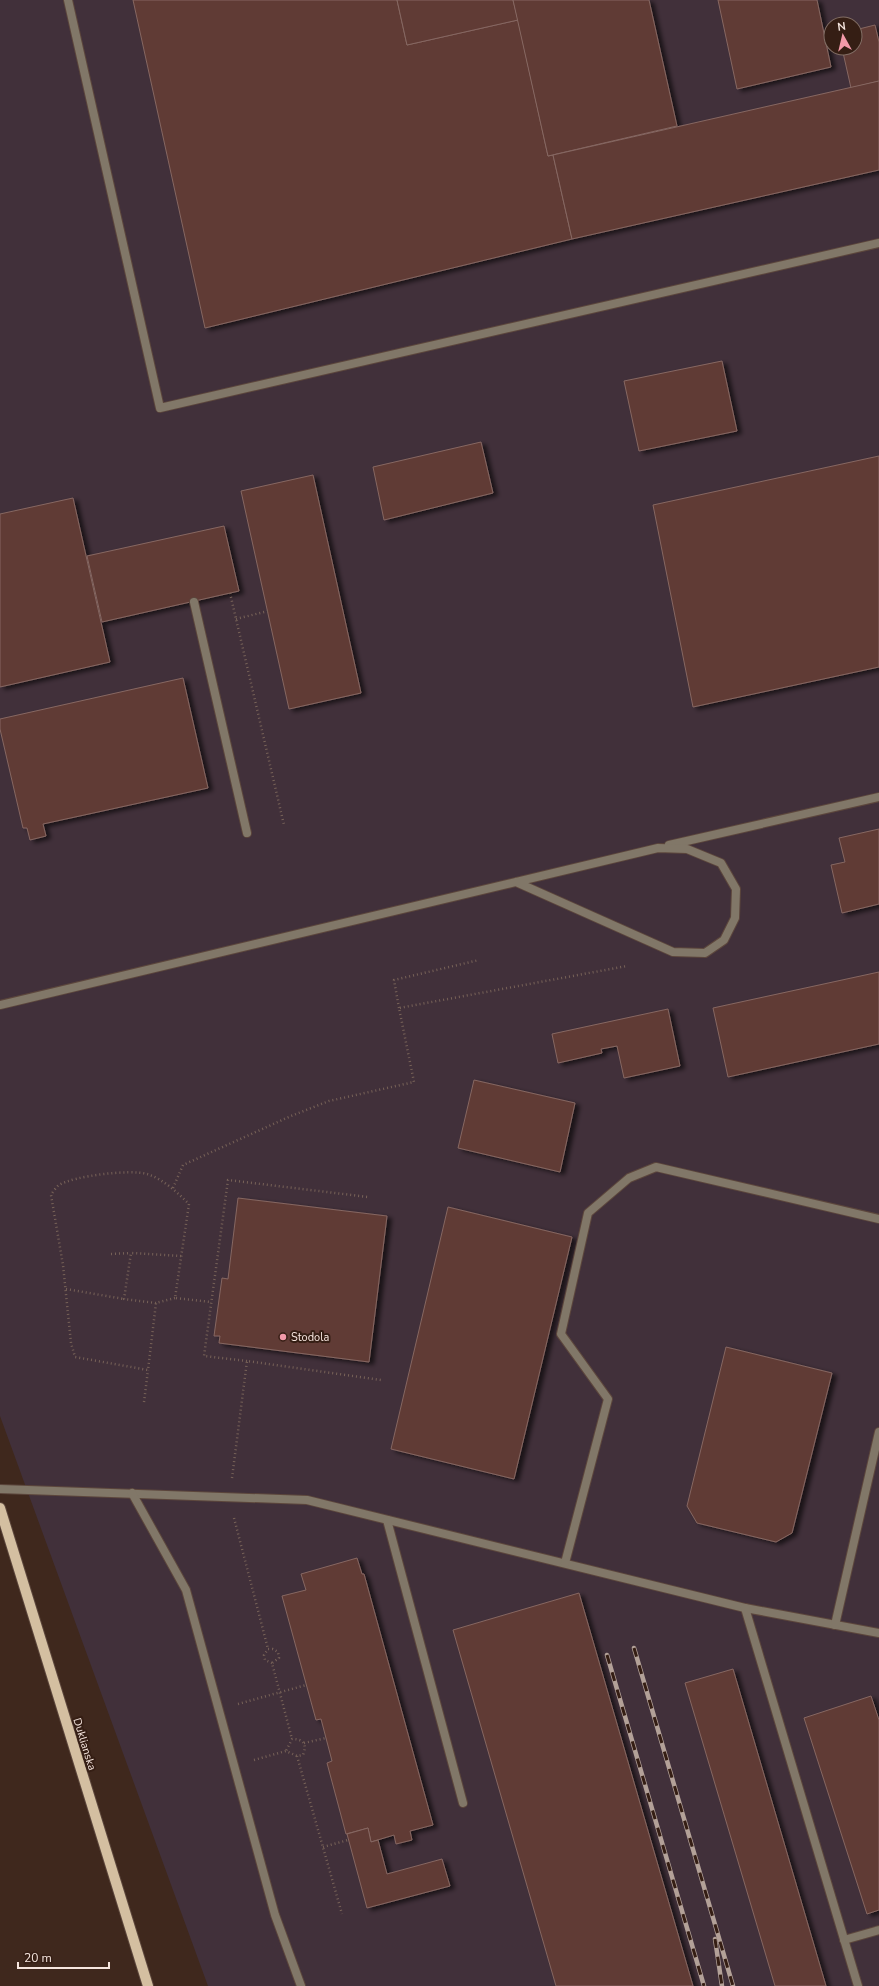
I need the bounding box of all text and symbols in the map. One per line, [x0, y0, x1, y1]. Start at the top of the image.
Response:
north arrow [823, 16, 863, 56]
text: N [837, 19, 847, 35]
place label: Stodola [291, 1330, 329, 1345]
marker: Stodola [278, 1332, 288, 1342]
street label: Duklianska [69, 1716, 100, 1772]
scale bar [18, 1944, 109, 1970]
text: 20 m [24, 1950, 52, 1966]

